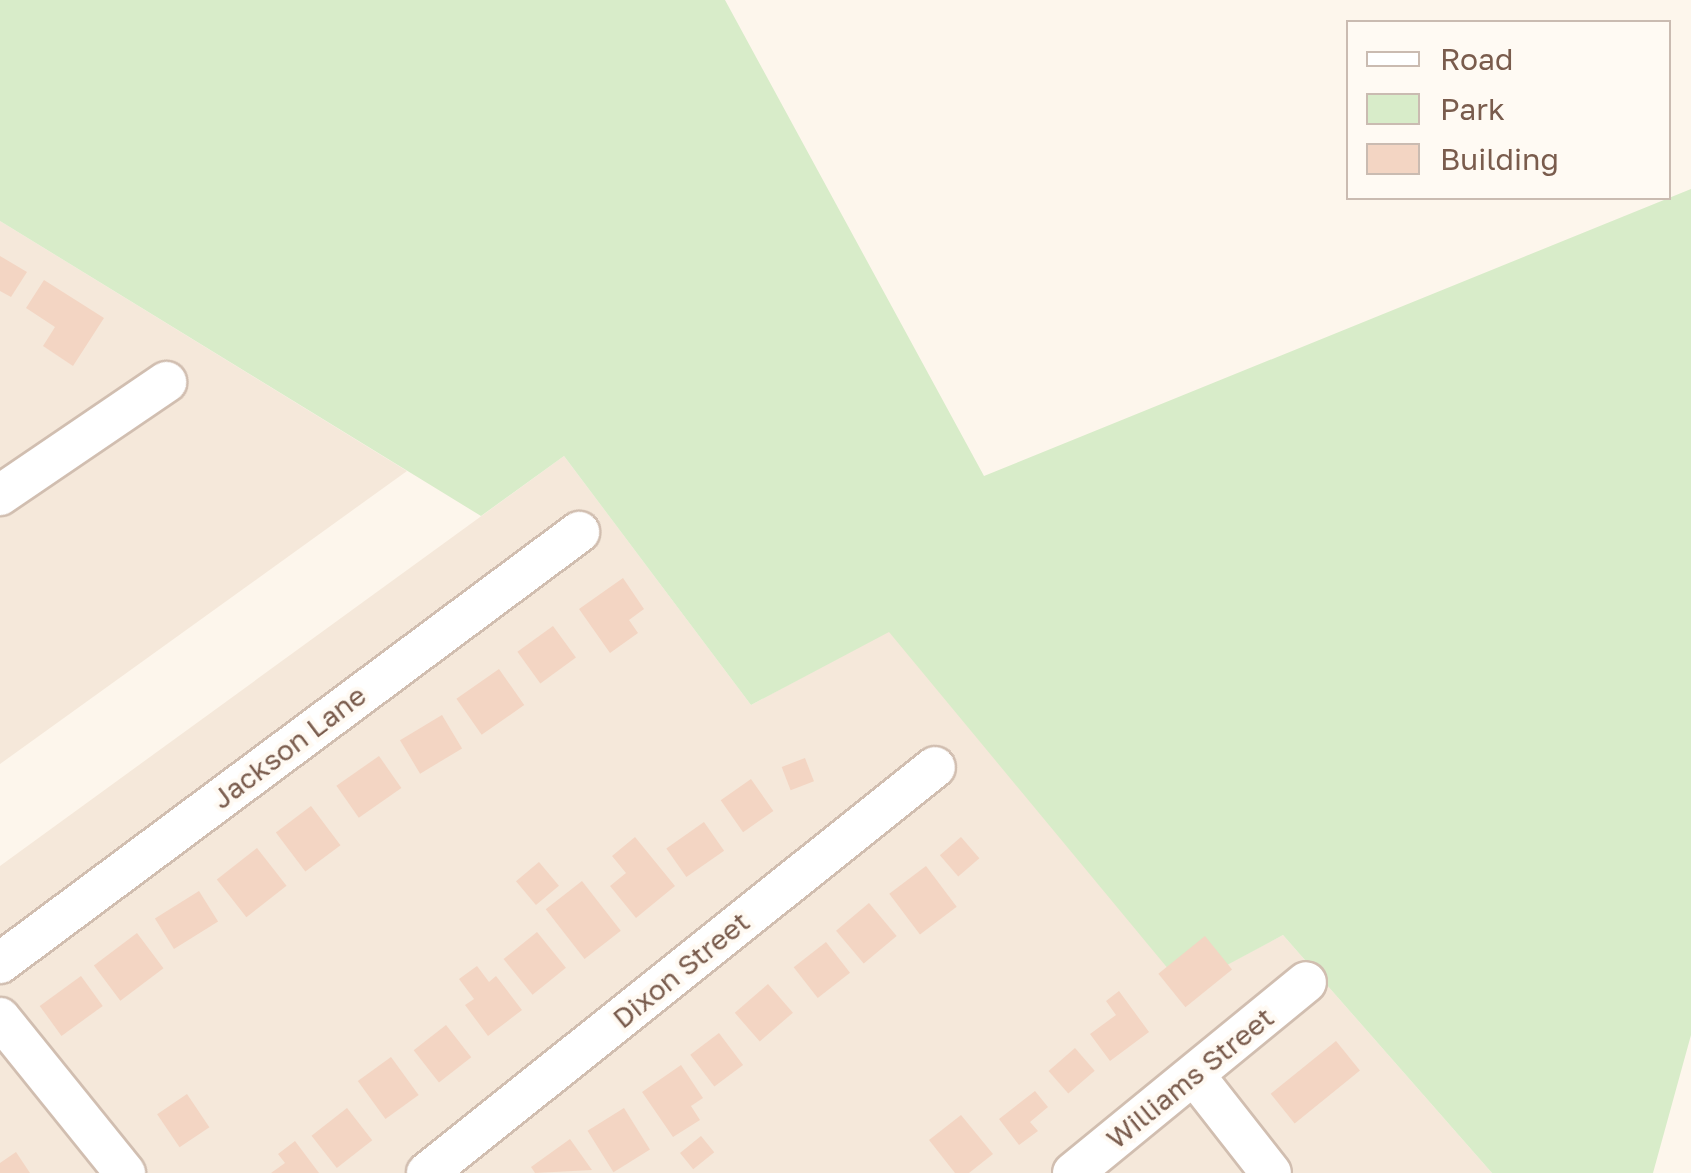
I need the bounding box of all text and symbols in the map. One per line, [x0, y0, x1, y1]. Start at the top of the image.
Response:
legend [1346, 20, 1671, 200]
text: Road [1440, 41, 1514, 77]
text: Park [1440, 91, 1505, 127]
text: Building [1440, 141, 1559, 177]
street label: Jackson Lane [205, 678, 373, 816]
street label: Dixon Street [606, 905, 756, 1035]
street label: Williams Street [1100, 1000, 1280, 1156]

